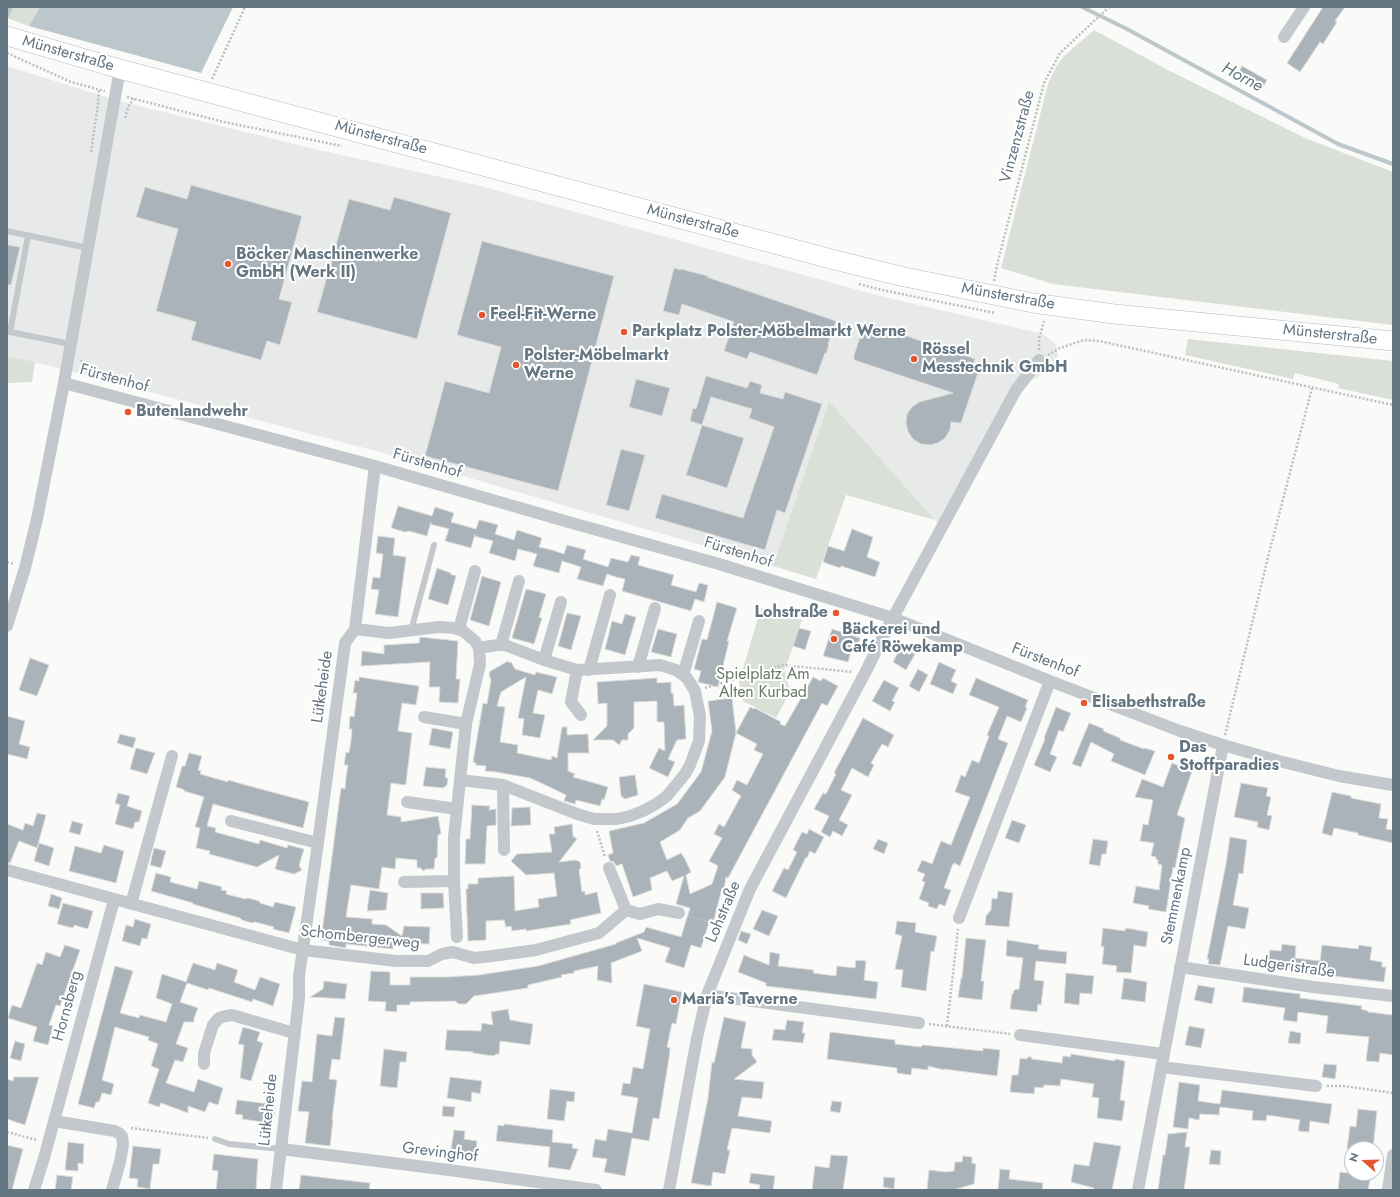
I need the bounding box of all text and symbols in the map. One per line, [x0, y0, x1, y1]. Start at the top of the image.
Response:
street label: Münsterstraße [20, 32, 116, 76]
water label: Horne [1218, 59, 1266, 97]
street label: Vinzenzstraße [996, 89, 1040, 185]
street label: Münsterstraße [333, 116, 429, 160]
street label: Münsterstraße [645, 200, 741, 244]
place label: Böcker Maschinenwerke GmbH (Werk II) [236, 245, 418, 283]
marker: Böcker Maschinenwerke GmbH (Werk II) [223, 259, 233, 269]
street label: Münsterstraße [960, 279, 1056, 315]
place label: Feel-Fit-Werne [490, 305, 596, 325]
marker: Feel-Fit-Werne [477, 310, 487, 320]
street label: Münsterstraße [1282, 321, 1378, 349]
place label: Parkplatz Polster-Möbelmarkt Werne [632, 322, 906, 342]
marker: Parkplatz Polster-Möbelmarkt Werne [619, 327, 629, 337]
place label: Rössel Messtechnik GmbH [922, 340, 1068, 378]
place label: Polster-Möbelmarkt Werne [524, 346, 669, 384]
marker: Rössel Messtechnik GmbH [909, 354, 919, 364]
marker: Polster-Möbelmarkt Werne [511, 360, 521, 370]
street label: Fürstenhof [77, 361, 151, 397]
place label: Butenlandwehr [136, 402, 248, 422]
marker: Butenlandwehr [123, 407, 133, 417]
street label: Fürstenhof [390, 445, 464, 483]
street label: Fürstenhof [701, 534, 775, 572]
place label: Lohstraße [755, 603, 828, 623]
marker: Lohstraße [831, 608, 841, 618]
place label: Bäckerei und Café Röwekamp [842, 620, 963, 658]
marker: Bäckerei und Café Röwekamp [829, 634, 839, 644]
street label: Fürstenhof [1009, 639, 1081, 683]
street label: Lütkeheide [308, 650, 338, 724]
park label: Spielplatz Am Alten Kurbad [716, 665, 810, 703]
place label: Elisabethstraße [1092, 693, 1206, 713]
marker: Elisabethstraße [1079, 698, 1089, 708]
place label: Das Stoffparadies [1179, 738, 1279, 776]
marker: Das Stoffparadies [1166, 752, 1176, 762]
street label: Stemmenkamp [1158, 846, 1196, 946]
street label: Lohstraße [702, 878, 746, 946]
street label: Schombergerweg [299, 922, 421, 954]
street label: Ludgeristraße [1242, 951, 1336, 983]
street label: Hornsberg [49, 969, 87, 1043]
place label: Maria's Taverne [682, 990, 798, 1010]
marker: Maria's Taverne [669, 995, 679, 1005]
street label: Lütkeheide [256, 1073, 282, 1147]
street label: Grevinghof [401, 1139, 479, 1167]
north arrow [1344, 1141, 1384, 1181]
text: N [1345, 1150, 1363, 1164]

